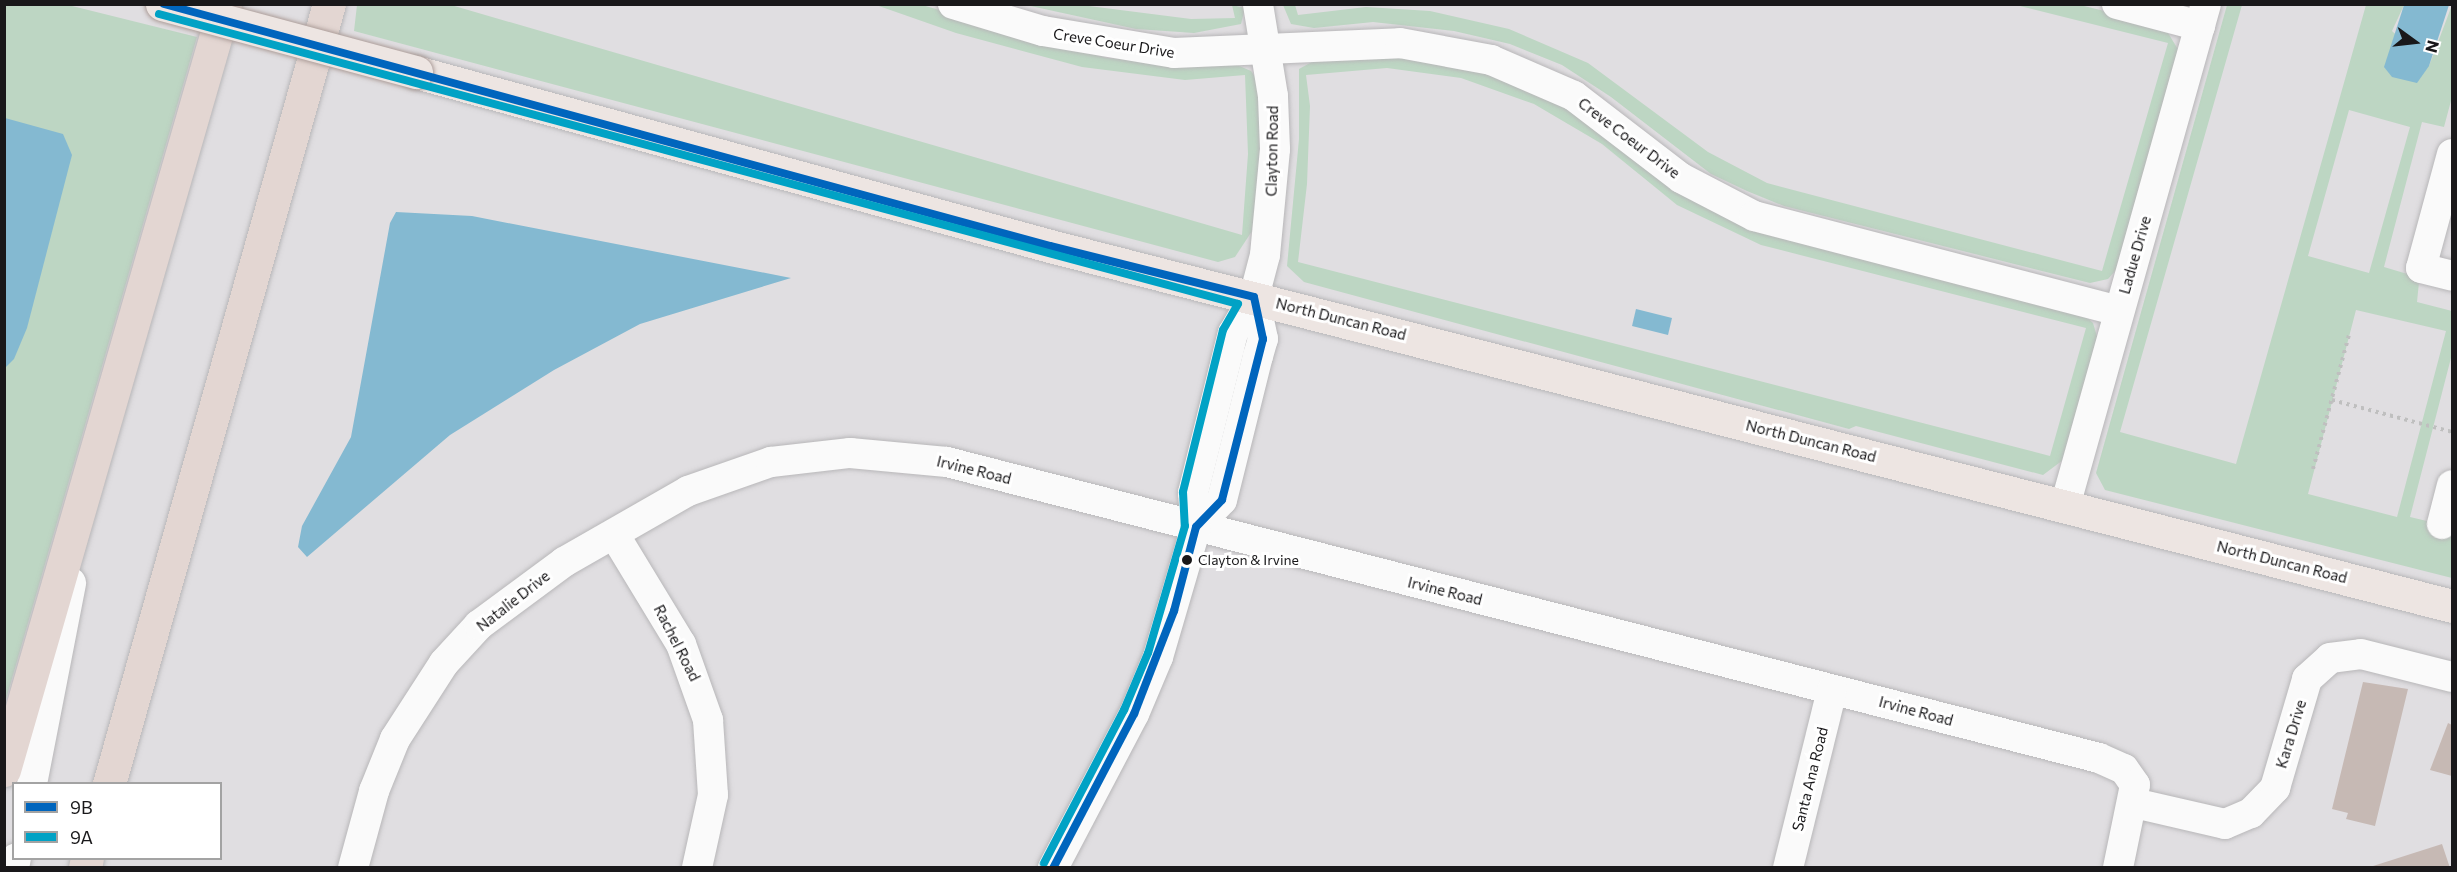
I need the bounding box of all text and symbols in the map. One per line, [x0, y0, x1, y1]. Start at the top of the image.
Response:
north arrow [2385, 12, 2445, 72]
street label: Creve Coeur Drive [1052, 25, 1176, 61]
text: N [2422, 39, 2444, 55]
street label: Creve Coeur Drive [1575, 94, 1683, 182]
street label: Clayton Road [1262, 105, 1282, 197]
street label: Ladue Drive [2115, 214, 2155, 296]
street label: North Duncan Road [1274, 294, 1408, 344]
street label: North Duncan Road [1744, 416, 1878, 466]
street label: Irvine Road [935, 452, 1013, 488]
street label: North Duncan Road [2215, 537, 2349, 587]
place label: Clayton & Irvine [1198, 552, 1299, 568]
marker: Clayton & Irvine [1181, 554, 1193, 566]
street label: Natalie Drive [473, 567, 553, 635]
street label: Irvine Road [1406, 573, 1484, 609]
street label: Rachel Road [650, 602, 704, 684]
street label: Irvine Road [1877, 692, 1955, 730]
street label: Kara Drive [2272, 698, 2310, 770]
street label: Santa Ana Road [1788, 725, 1832, 833]
legend [12, 782, 222, 860]
text: 9B [70, 796, 93, 818]
text: 9A [70, 826, 93, 848]

